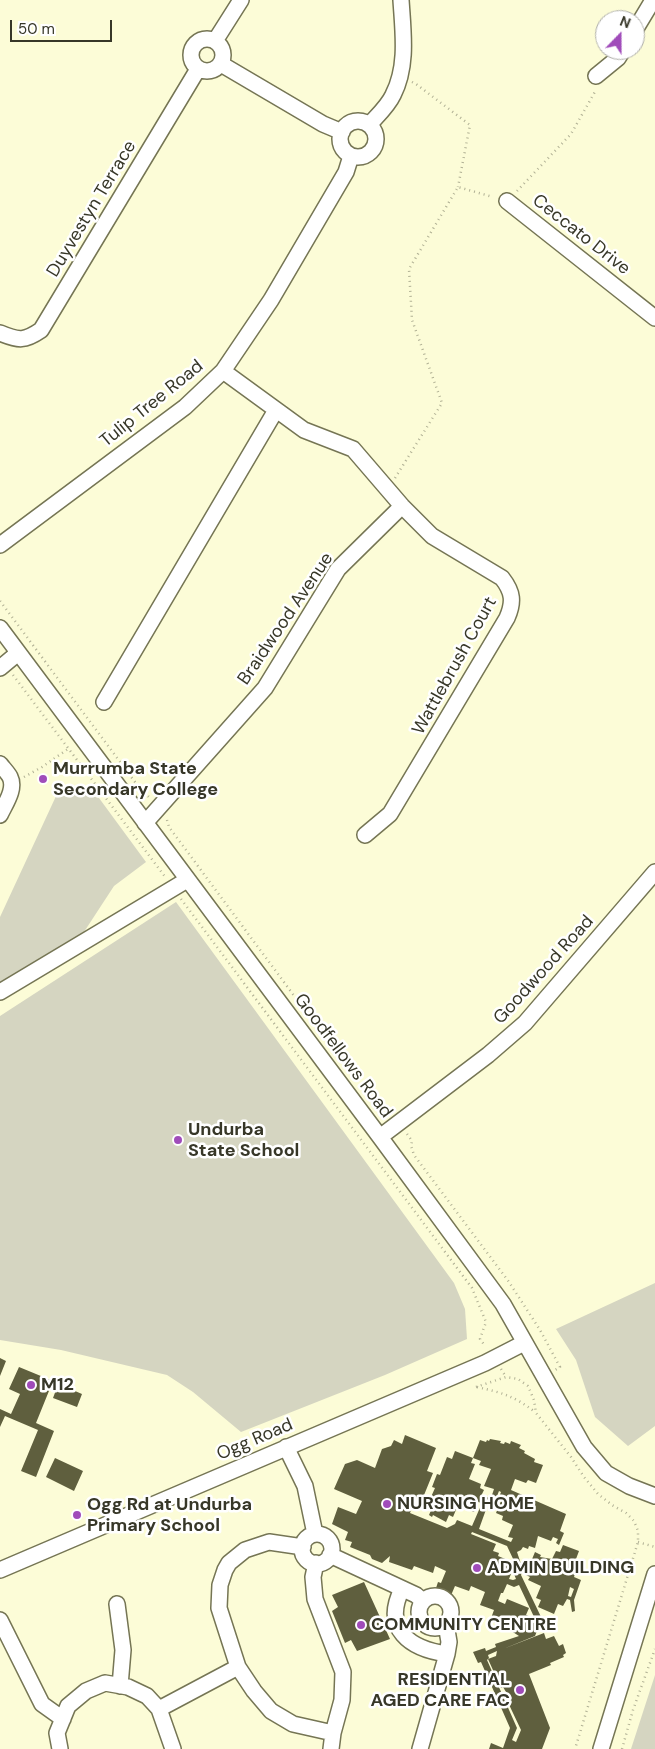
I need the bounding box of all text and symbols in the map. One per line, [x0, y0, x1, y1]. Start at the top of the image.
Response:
scale bar [12, 10, 115, 42]
north arrow [595, 10, 645, 60]
text: N [617, 12, 633, 32]
text: 50 m [18, 19, 55, 39]
street label: Duyvestyn Terrace [43, 137, 141, 281]
street label: Ceccato Drive [528, 190, 634, 280]
street label: Tulip Tree Road [96, 356, 208, 452]
street label: Braidwood Avenue [234, 549, 338, 689]
street label: Wattlebrush Court [408, 593, 502, 739]
place label: Murrumba State Secondary College [53, 758, 218, 801]
marker: Murrumba State Secondary College [37, 773, 49, 785]
street label: Goodwood Road [489, 911, 599, 1029]
street label: Goodfellows Road [289, 990, 397, 1122]
place label: Undurba State School [188, 1119, 299, 1162]
marker: Undurba State School [172, 1134, 184, 1146]
place label: M12 [41, 1374, 74, 1396]
marker: M12 [25, 1379, 37, 1391]
street label: Ogg Road [214, 1414, 296, 1466]
place label: NURSING HOME [397, 1493, 534, 1515]
place label: Ogg Rd at Undurba Primary School [87, 1494, 252, 1536]
marker: NURSING HOME [381, 1498, 393, 1510]
marker: Ogg Rd at Undurba Primary School [71, 1509, 83, 1521]
place label: ADMIN BUILDING [487, 1557, 634, 1579]
marker: ADMIN BUILDING [471, 1562, 483, 1574]
place label: COMMUNITY CENTRE [371, 1614, 557, 1636]
marker: COMMUNITY CENTRE [355, 1619, 367, 1631]
place label: RESIDENTIAL AGED CARE FAC [371, 1669, 510, 1712]
marker: RESIDENTIAL AGED CARE FAC [514, 1684, 526, 1696]

